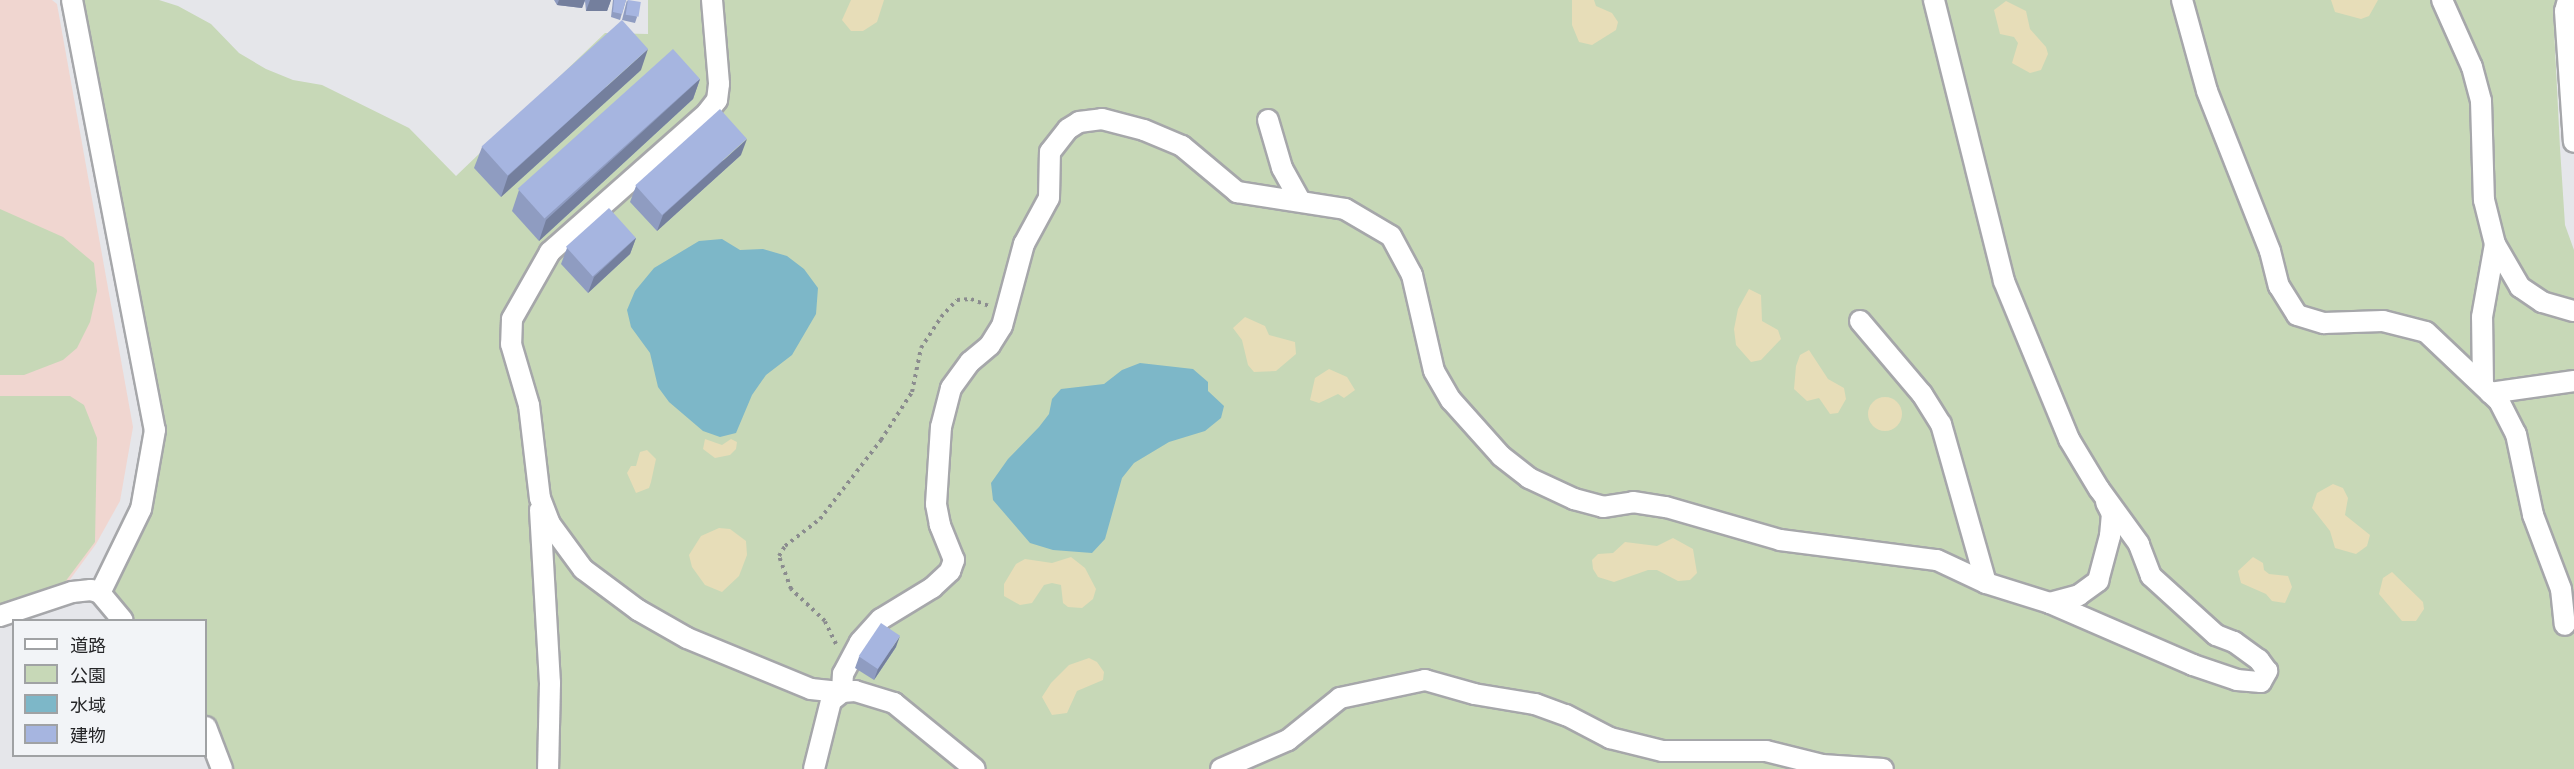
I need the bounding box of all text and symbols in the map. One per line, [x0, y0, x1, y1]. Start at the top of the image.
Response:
legend [12, 619, 207, 757]
text: 道路 [70, 635, 106, 657]
text: 公園 [70, 665, 106, 687]
text: 水域 [70, 695, 106, 717]
text: 建物 [70, 725, 106, 747]

